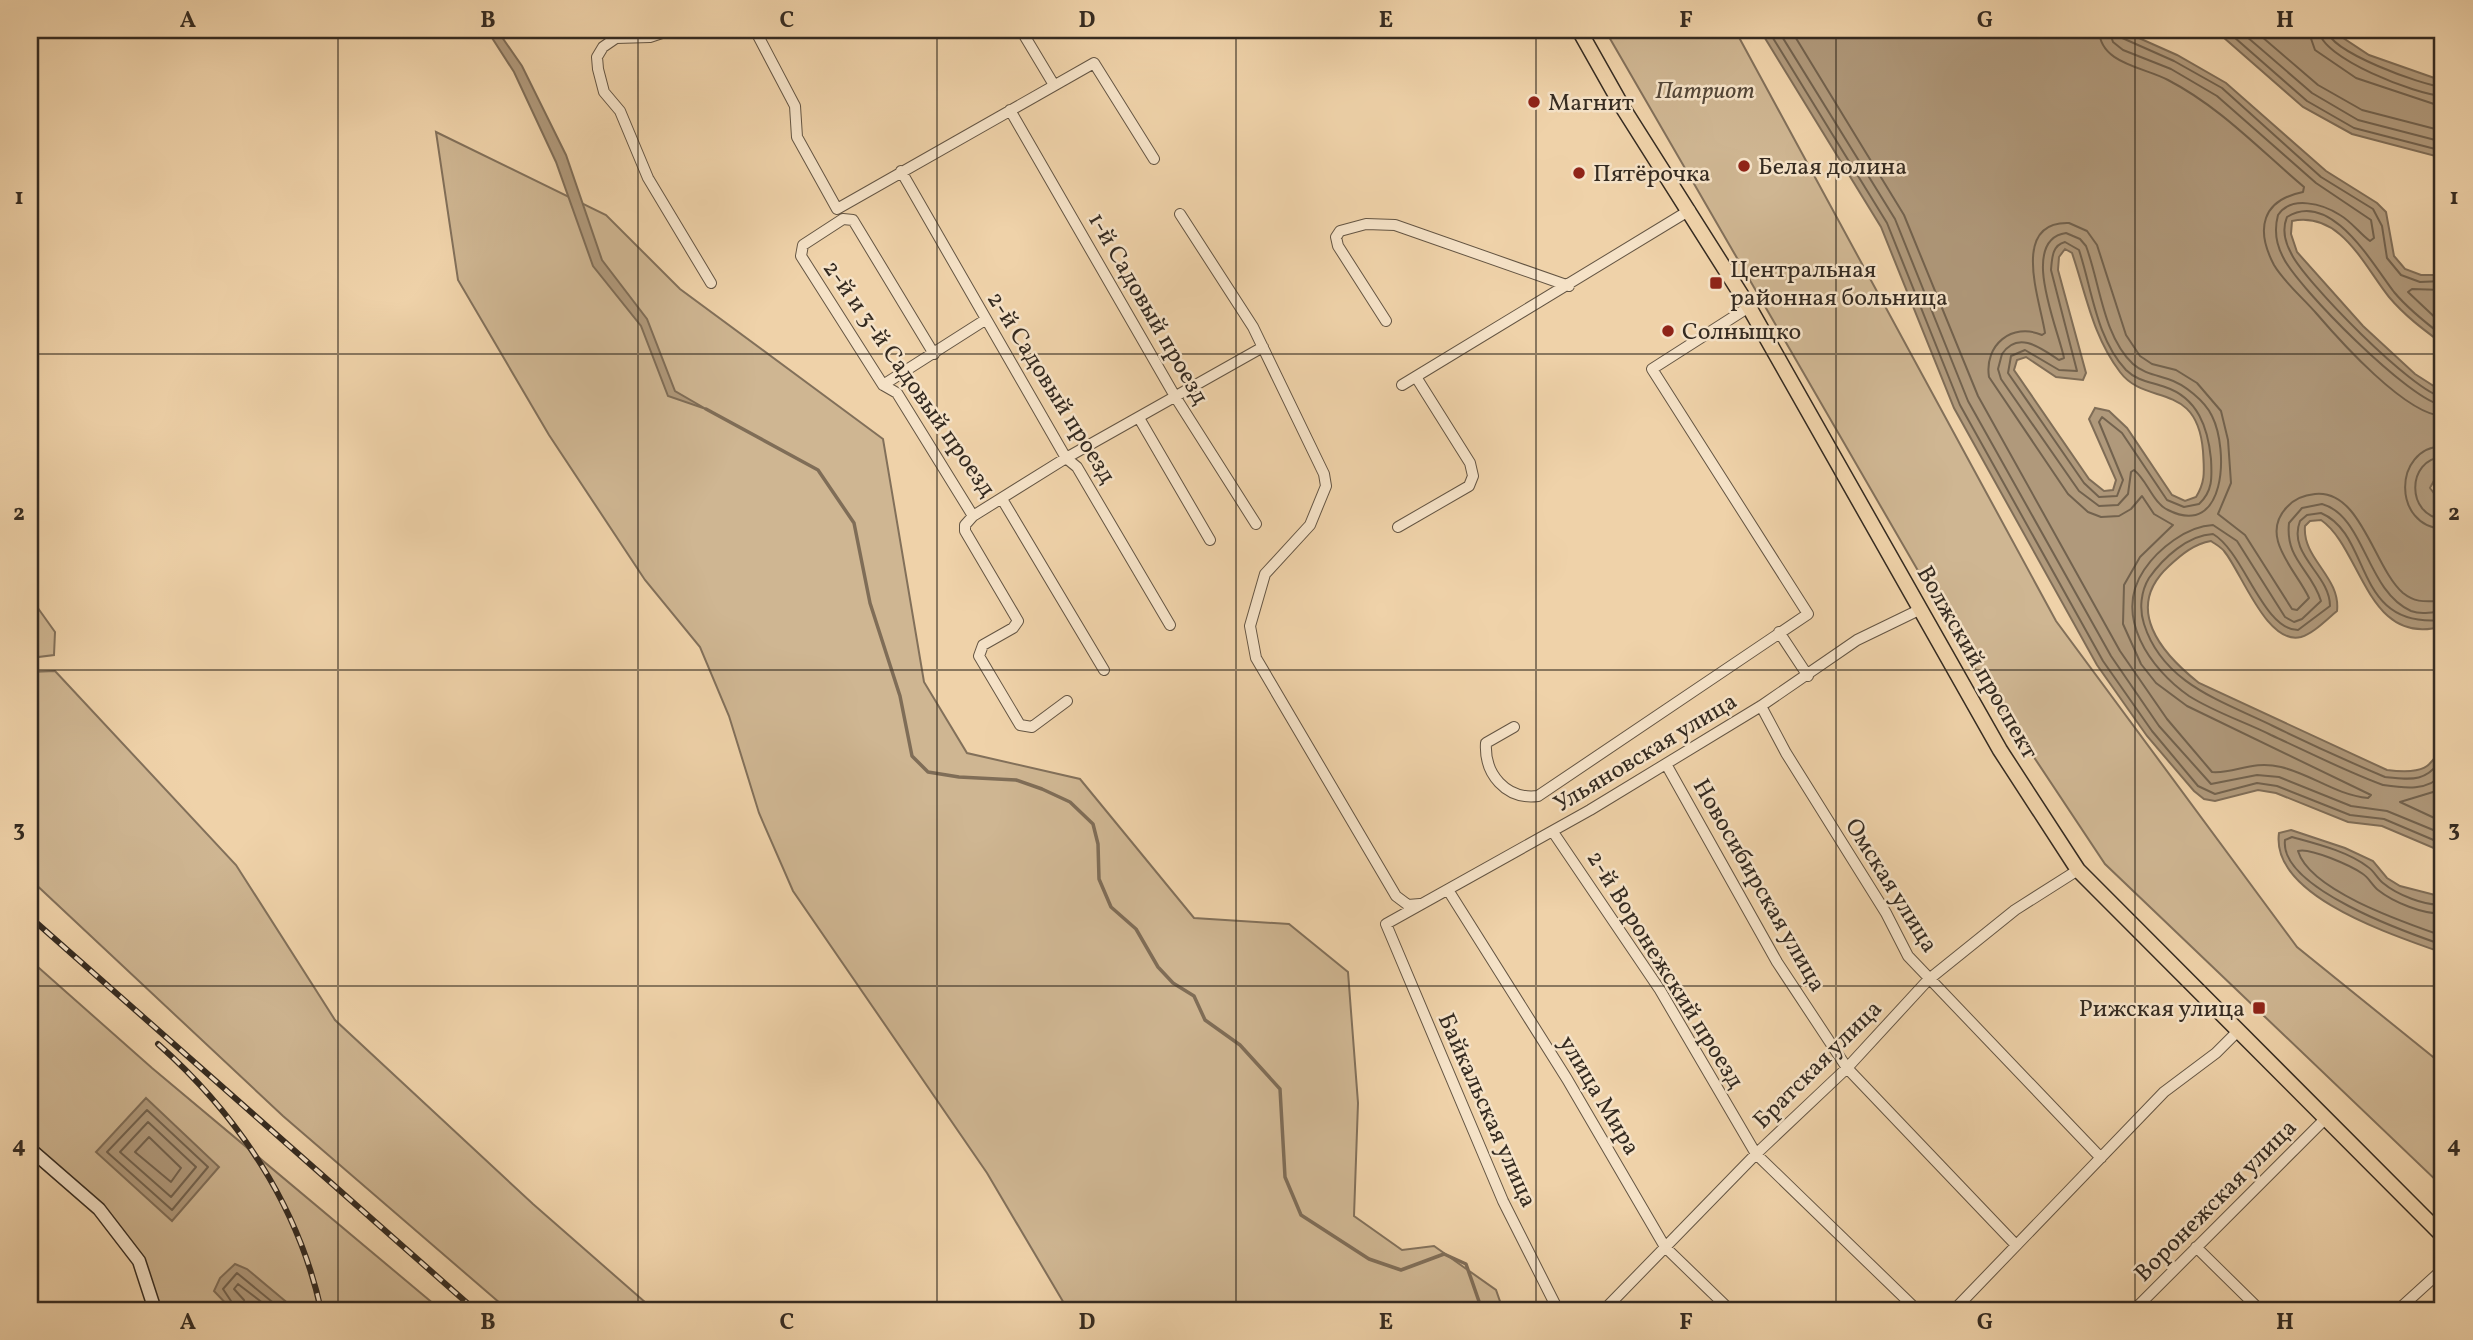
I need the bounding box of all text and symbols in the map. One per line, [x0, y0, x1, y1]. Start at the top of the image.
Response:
text: A [180, 5, 196, 37]
text: B [480, 5, 496, 37]
text: C [780, 5, 794, 37]
text: D [1079, 5, 1096, 37]
text: E [1379, 5, 1393, 37]
text: F [1679, 5, 1693, 37]
text: G [1977, 5, 1993, 37]
text: H [2276, 5, 2294, 37]
park label: Патриот [1655, 75, 1755, 109]
place label: Магнит [1548, 87, 1634, 121]
marker: Магнит [1526, 94, 1542, 110]
place label: Белая долина [1758, 151, 1907, 185]
place label: Пятёрочка [1593, 158, 1711, 192]
marker: Белая долина [1736, 158, 1752, 174]
marker: Пятёрочка [1571, 165, 1587, 181]
text: 1 [14, 182, 24, 214]
text: 1 [2449, 182, 2459, 214]
street label: 1-й Садовый проезд [1078, 207, 1216, 412]
street label: 2-й и 3-й Садовый проезд [814, 254, 1003, 505]
place label: Центральная районная больница [1730, 254, 1948, 316]
marker: Центральная районная больница [1708, 275, 1724, 291]
street label: 2-й Садовый проезд [977, 285, 1123, 491]
place label: Солныщко [1682, 316, 1801, 350]
marker: Солныщко [1660, 323, 1676, 339]
text: 2 [13, 498, 25, 530]
text: 2 [2448, 498, 2460, 530]
street label: Волжский проспект [1907, 560, 2046, 766]
street label: Ульяновская улица [1548, 685, 1744, 822]
street label: Новосибирская улица [1683, 773, 1833, 999]
street label: Омская улица [1835, 812, 1945, 960]
text: 3 [13, 814, 25, 846]
text: 3 [2448, 814, 2460, 846]
street label: 2-й Воронежский проезд [1577, 845, 1752, 1096]
street label: Братская улица [1746, 993, 1891, 1138]
place label: Рижская улица [2079, 993, 2245, 1027]
marker: Рижская улица [2251, 1000, 2267, 1016]
street label: Байкальская улица [1428, 1008, 1544, 1214]
street label: улица Мира [1549, 1030, 1647, 1162]
street label: Воронежская улица [2127, 1112, 2305, 1290]
text: 4 [12, 1130, 26, 1162]
text: 4 [2447, 1130, 2461, 1162]
text: A [180, 1307, 196, 1339]
text: B [480, 1307, 496, 1339]
text: C [780, 1307, 794, 1339]
text: D [1079, 1307, 1096, 1339]
text: E [1379, 1307, 1393, 1339]
text: F [1679, 1307, 1693, 1339]
text: G [1977, 1307, 1993, 1339]
text: H [2276, 1307, 2294, 1339]

